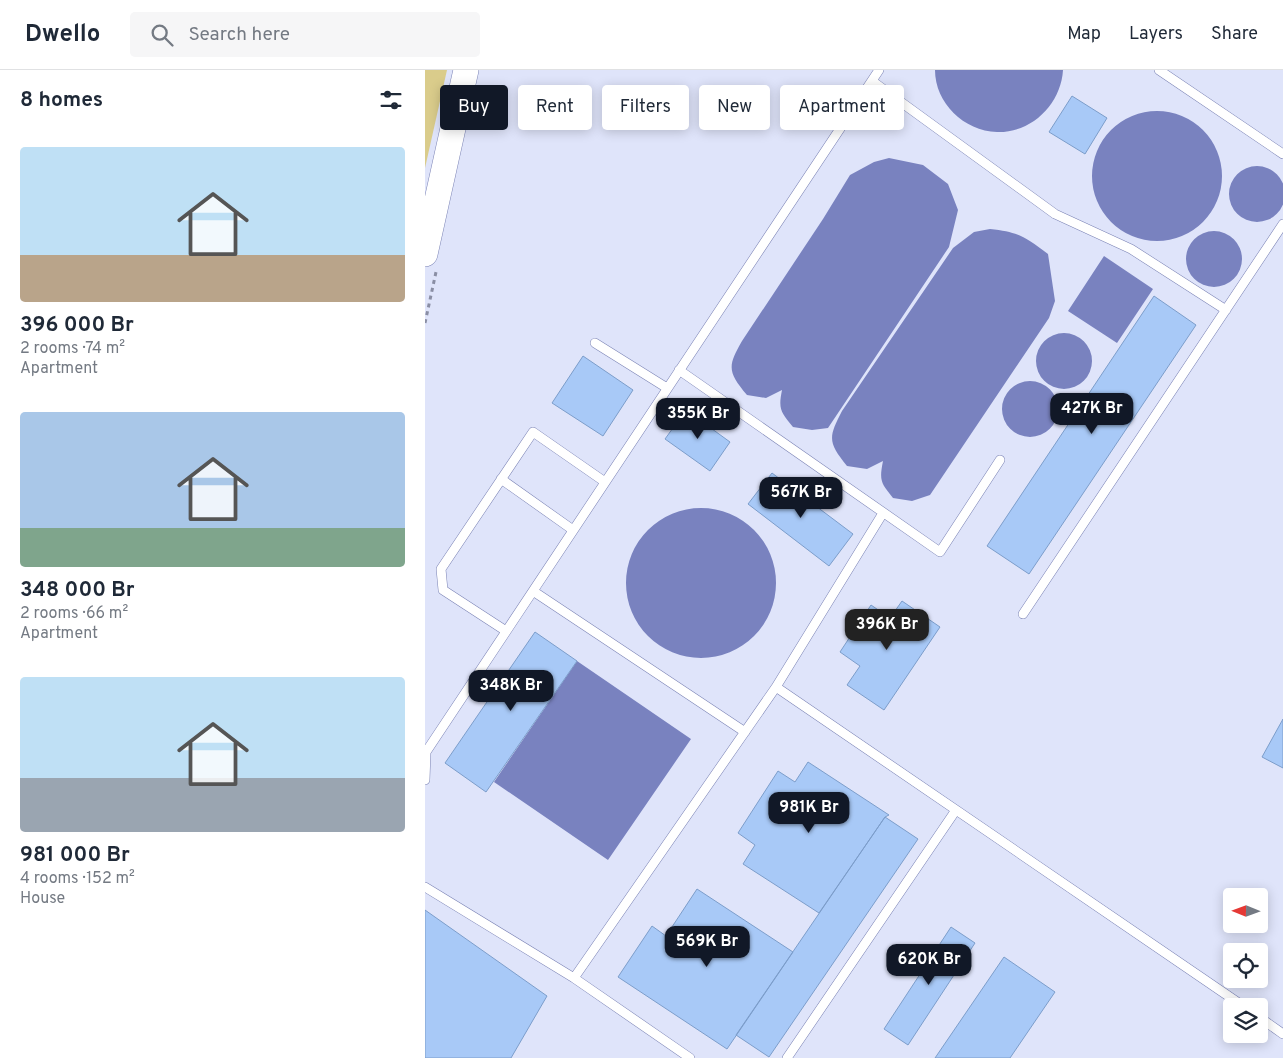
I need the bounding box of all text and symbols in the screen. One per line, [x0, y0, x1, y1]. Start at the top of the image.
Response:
search box [130, 12, 480, 57]
text: Dwello [25, 20, 100, 50]
icon: search [148, 21, 176, 49]
text: Search here [188, 23, 290, 47]
text: Map [1067, 23, 1101, 46]
text: Layers [1129, 23, 1183, 46]
text: Share [1211, 23, 1258, 46]
chip: Buy [440, 85, 508, 130]
chip: Rent [518, 85, 592, 130]
chip: Filters [602, 85, 689, 130]
chip: New [699, 85, 770, 130]
chip: Apartment [780, 85, 904, 130]
icon: filters [377, 86, 405, 114]
text: 8 homes [20, 87, 103, 114]
icon: home [168, 179, 258, 269]
text: 396 000 Br [20, 312, 134, 339]
text: 2 rooms · 74 m² [20, 339, 125, 359]
text: Apartment [20, 359, 98, 379]
pin: 427K Br [1046, 392, 1138, 435]
pin: 355K Br [652, 398, 744, 440]
text: 427K Br [1061, 399, 1123, 419]
text: 355K Br [667, 404, 729, 424]
icon: home [168, 444, 258, 534]
pin: 567K Br [755, 476, 847, 519]
text: 567K Br [770, 483, 832, 503]
text: 348 000 Br [20, 577, 135, 604]
text: 2 rooms · 66 m² [20, 604, 128, 624]
pin: 396K Br [841, 608, 933, 651]
text: 396K Br [856, 615, 918, 635]
text: Apartment [20, 624, 98, 644]
pin: 348K Br [465, 670, 557, 712]
text: 348K Br [480, 676, 542, 696]
icon: home [168, 709, 258, 799]
pin: 981K Br [763, 792, 855, 834]
text: 981K Br [779, 798, 839, 818]
text: 981 000 Br [20, 842, 130, 869]
text: 4 rooms · 152 m² [20, 869, 135, 889]
north arrow [1223, 888, 1267, 932]
map controls [1223, 888, 1268, 1043]
text: House [20, 889, 65, 909]
pin: 569K Br [661, 926, 753, 968]
text: 569K Br [676, 932, 738, 952]
button: locate [1223, 943, 1268, 988]
pin: 620K Br [883, 944, 975, 986]
text: 620K Br [897, 950, 961, 970]
button: layers [1223, 998, 1268, 1043]

